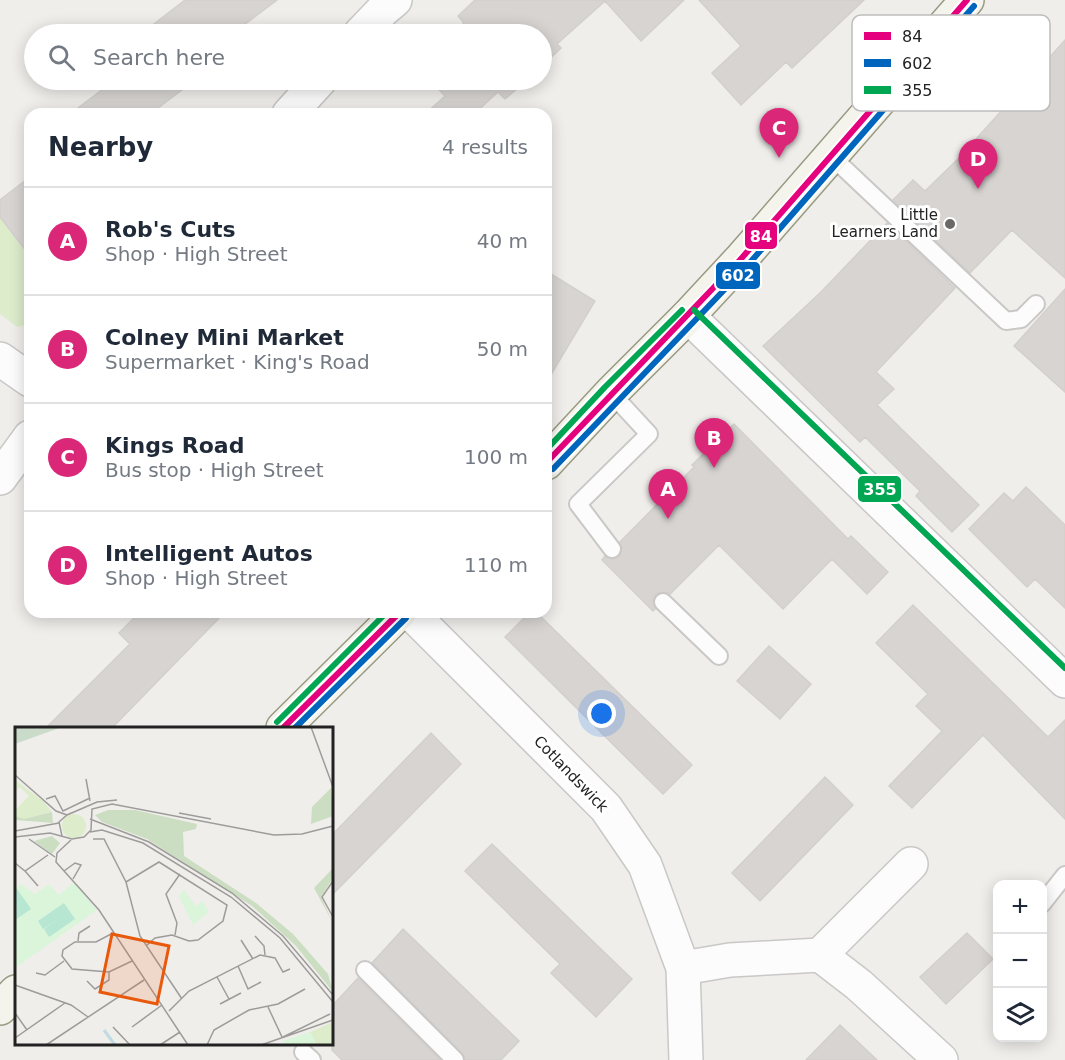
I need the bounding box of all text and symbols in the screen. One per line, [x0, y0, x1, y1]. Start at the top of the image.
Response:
legend [852, 15, 1050, 111]
search box [24, 24, 552, 90]
text: 84 [902, 27, 922, 46]
icon: search [45, 41, 78, 74]
text: Search here [93, 45, 225, 70]
text: 602 [902, 54, 933, 73]
text: 355 [902, 81, 933, 100]
pin: C [760, 108, 798, 158]
text: Nearby [48, 132, 153, 162]
text: 4 results [442, 135, 528, 159]
pin: D [958, 140, 998, 189]
place label: Little Learners Land [832, 206, 938, 241]
text: Rob's Cuts [105, 217, 236, 242]
marker: Little Learners Land [943, 217, 957, 231]
line badge: 84 [744, 221, 778, 250]
text: 84 [750, 227, 772, 246]
text: A [60, 229, 75, 253]
text: 40 m [477, 229, 528, 253]
text: Shop · High Street [105, 242, 287, 266]
line badge: 602 [715, 261, 761, 290]
text: 602 [721, 266, 755, 285]
text: Colney Mini Market [105, 325, 344, 350]
text: B [60, 337, 75, 361]
text: 50 m [477, 337, 528, 361]
text: Supermarket · King's Road [105, 350, 370, 374]
pin: B [694, 418, 734, 468]
text: Kings Road [105, 433, 244, 458]
text: C [60, 445, 75, 469]
text: 100 m [464, 445, 528, 469]
text: Bus stop · High Street [105, 458, 324, 482]
pin: A [648, 470, 688, 519]
line badge: 355 [857, 475, 902, 503]
text: 355 [863, 480, 897, 499]
text: Intelligent Autos [105, 541, 313, 566]
text: D [59, 553, 76, 577]
text: 110 m [464, 553, 528, 577]
text: Shop · High Street [105, 566, 287, 590]
your location [587, 699, 616, 728]
inset map [15, 727, 333, 1045]
street label: Cotlandswick [530, 732, 612, 816]
map controls [993, 880, 1047, 1042]
button: + [993, 880, 1047, 934]
button: − [993, 934, 1047, 988]
button: layers [993, 988, 1047, 1042]

